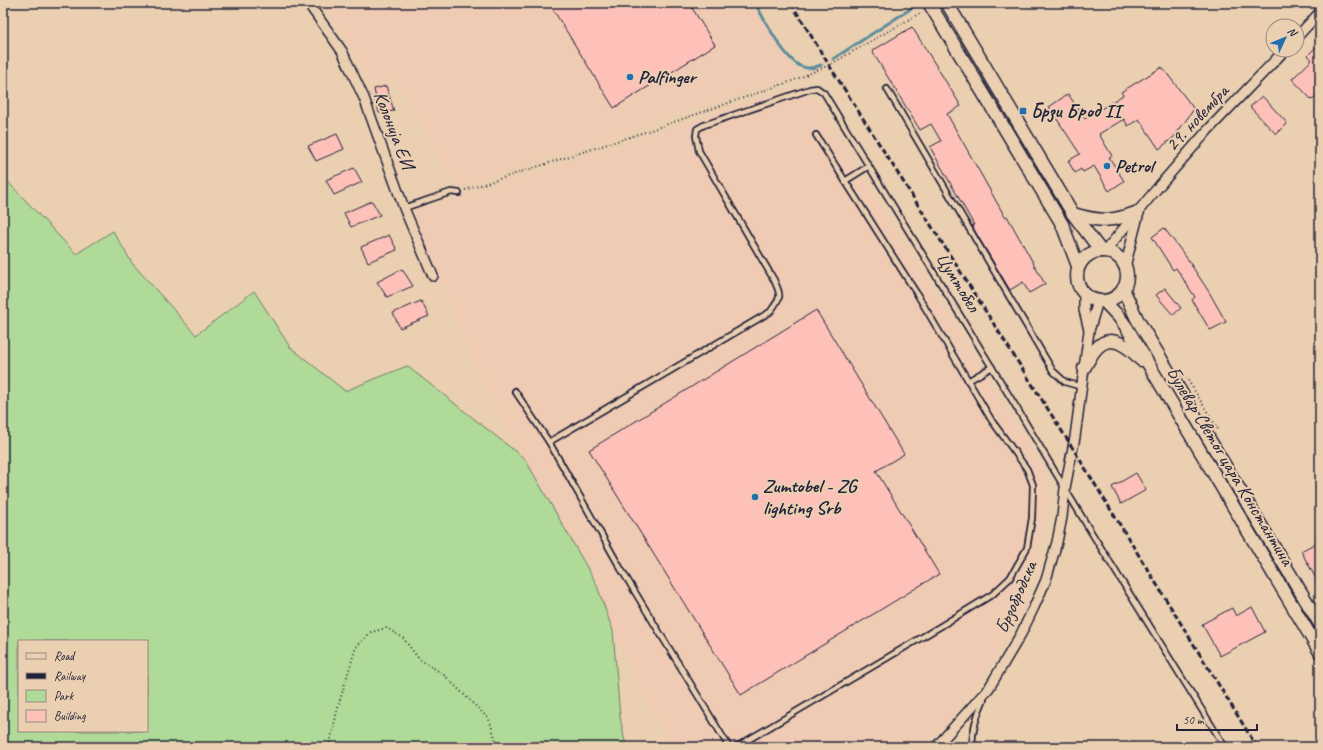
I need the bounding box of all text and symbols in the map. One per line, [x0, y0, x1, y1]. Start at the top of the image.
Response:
north arrow [1265, 18, 1305, 58]
text: N [1285, 24, 1301, 40]
place label: Palfinger [638, 65, 698, 89]
marker: Palfinger [625, 72, 635, 82]
street label: 29. новембра [1160, 78, 1235, 156]
street label: Колонија ЕИ [368, 88, 421, 175]
place label: Брзи Брод II [1031, 99, 1125, 123]
marker: Брзи Брод II [1018, 106, 1028, 116]
place label: Petrol [1115, 154, 1157, 178]
marker: Petrol [1102, 161, 1112, 171]
street label: Цумтобел [930, 248, 986, 317]
street label: Булевар Светог цара Константина [1161, 362, 1300, 571]
place label: Zumtobel - ZG lighting Srb [763, 474, 859, 520]
marker: Zumtobel - ZG lighting Srb [750, 492, 760, 502]
street label: Брзобродска [989, 555, 1043, 637]
legend [18, 640, 148, 732]
text: Road [54, 648, 76, 664]
text: Railway [54, 668, 86, 684]
text: Park [54, 688, 75, 704]
scale bar [1177, 706, 1257, 732]
text: Building [54, 708, 86, 724]
text: 50 m [1183, 712, 1205, 728]

